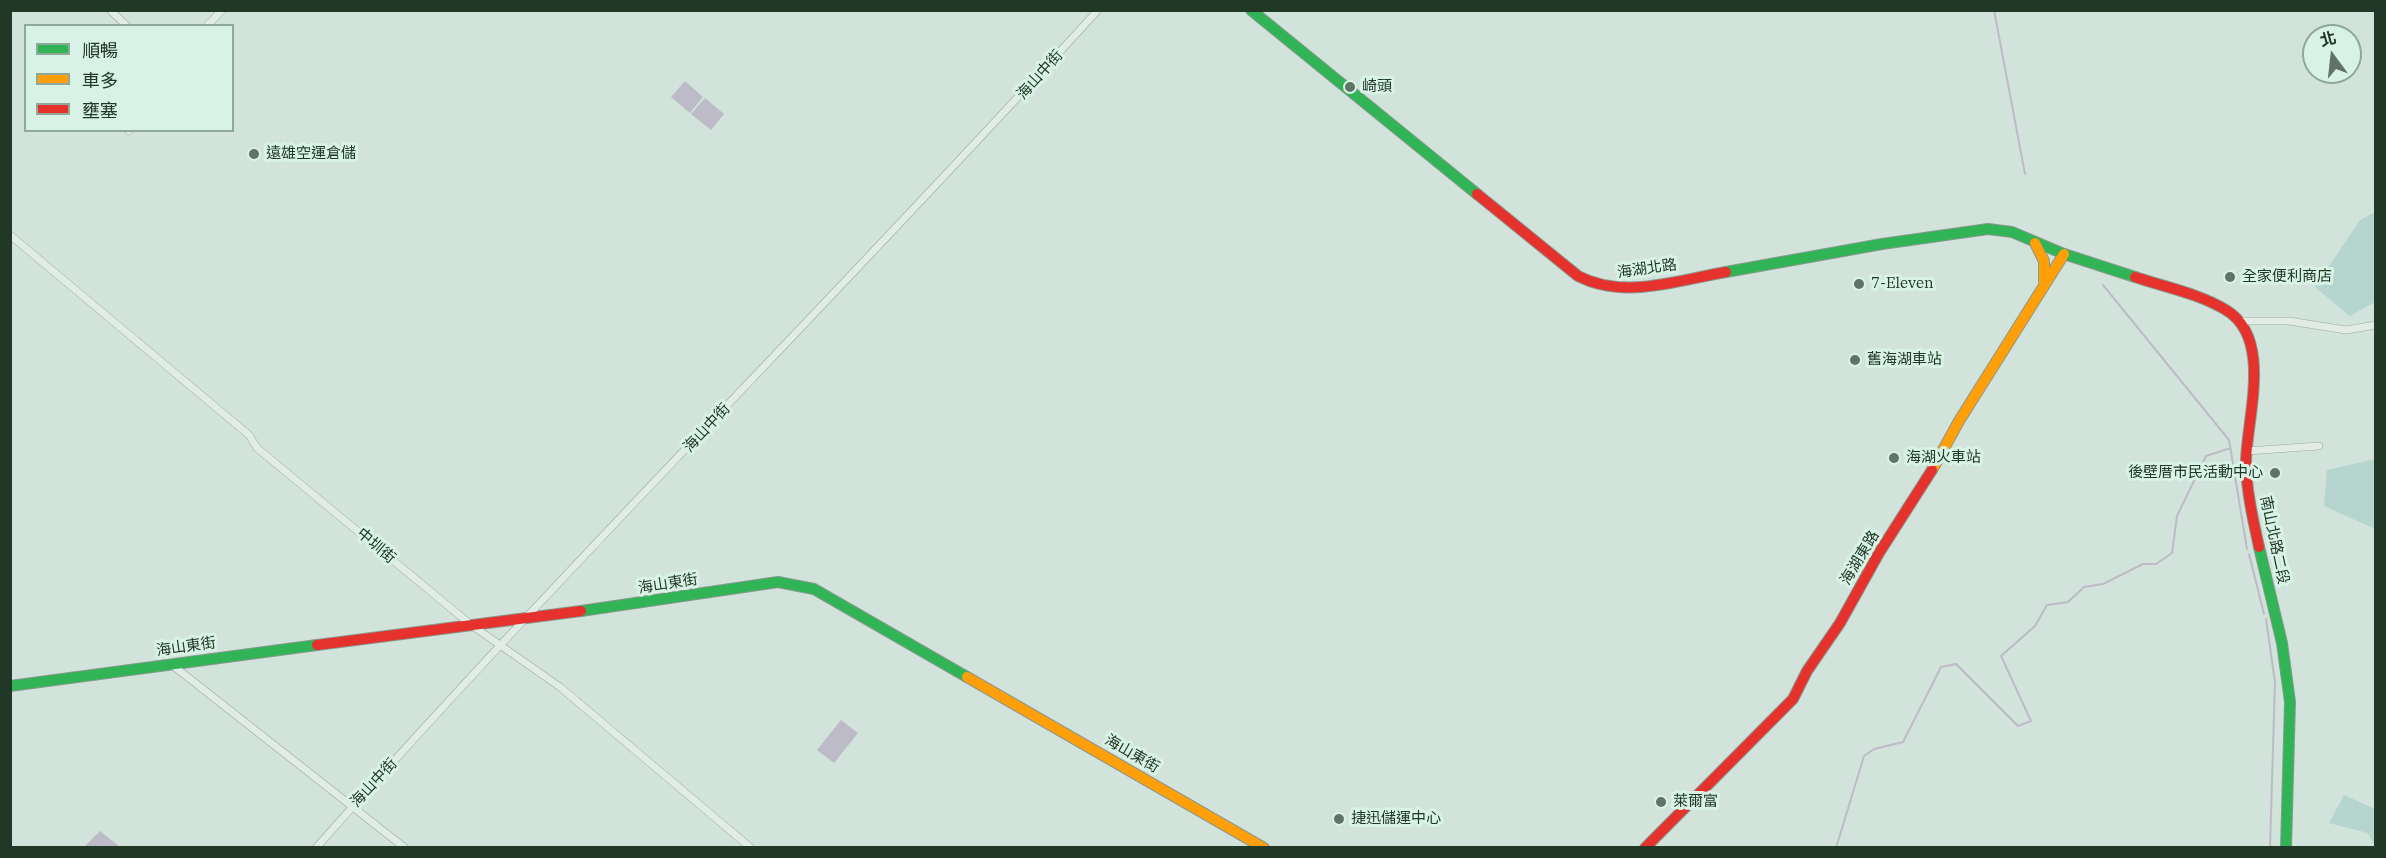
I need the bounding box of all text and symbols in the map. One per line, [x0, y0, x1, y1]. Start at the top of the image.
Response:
legend [24, 24, 234, 132]
north arrow [2302, 24, 2362, 84]
text: 北 [2318, 27, 2338, 50]
text: 順暢 [82, 39, 118, 62]
street label: 海山中街 [1013, 47, 1067, 103]
text: 車多 [82, 69, 118, 92]
place label: 崎頭 [1362, 78, 1392, 96]
marker: 崎頭 [1343, 80, 1357, 94]
text: 壅塞 [82, 99, 118, 122]
place label: 遠雄空運倉儲 [266, 145, 356, 163]
marker: 遠雄空運倉儲 [247, 147, 261, 161]
street label: 海湖北路 [1616, 256, 1678, 282]
place label: 全家便利商店 [2242, 268, 2332, 286]
marker: 全家便利商店 [2223, 270, 2237, 284]
place label: 7-Eleven [1871, 275, 1934, 293]
marker: 7-Eleven [1852, 277, 1866, 291]
place label: 舊海湖車站 [1867, 351, 1942, 369]
marker: 舊海湖車站 [1848, 353, 1862, 367]
street label: 海山中街 [680, 400, 734, 456]
place label: 海湖火車站 [1906, 449, 1981, 467]
marker: 海湖火車站 [1887, 451, 1901, 465]
place label: 後壁厝市民活動中心 [2128, 464, 2263, 482]
marker: 後壁厝市民活動中心 [2268, 466, 2282, 480]
street label: 南山北路二段 [2256, 494, 2292, 586]
street label: 中圳街 [353, 525, 399, 567]
street label: 海湖東路 [1837, 528, 1883, 588]
street label: 海山東街 [637, 570, 699, 598]
street label: 海山東街 [155, 634, 217, 660]
street label: 海山東街 [1102, 731, 1162, 777]
street label: 海山中街 [347, 755, 401, 811]
place label: 萊爾富 [1673, 793, 1718, 811]
marker: 萊爾富 [1654, 795, 1668, 809]
place label: 捷迅儲運中心 [1351, 810, 1441, 828]
marker: 捷迅儲運中心 [1332, 812, 1346, 826]

